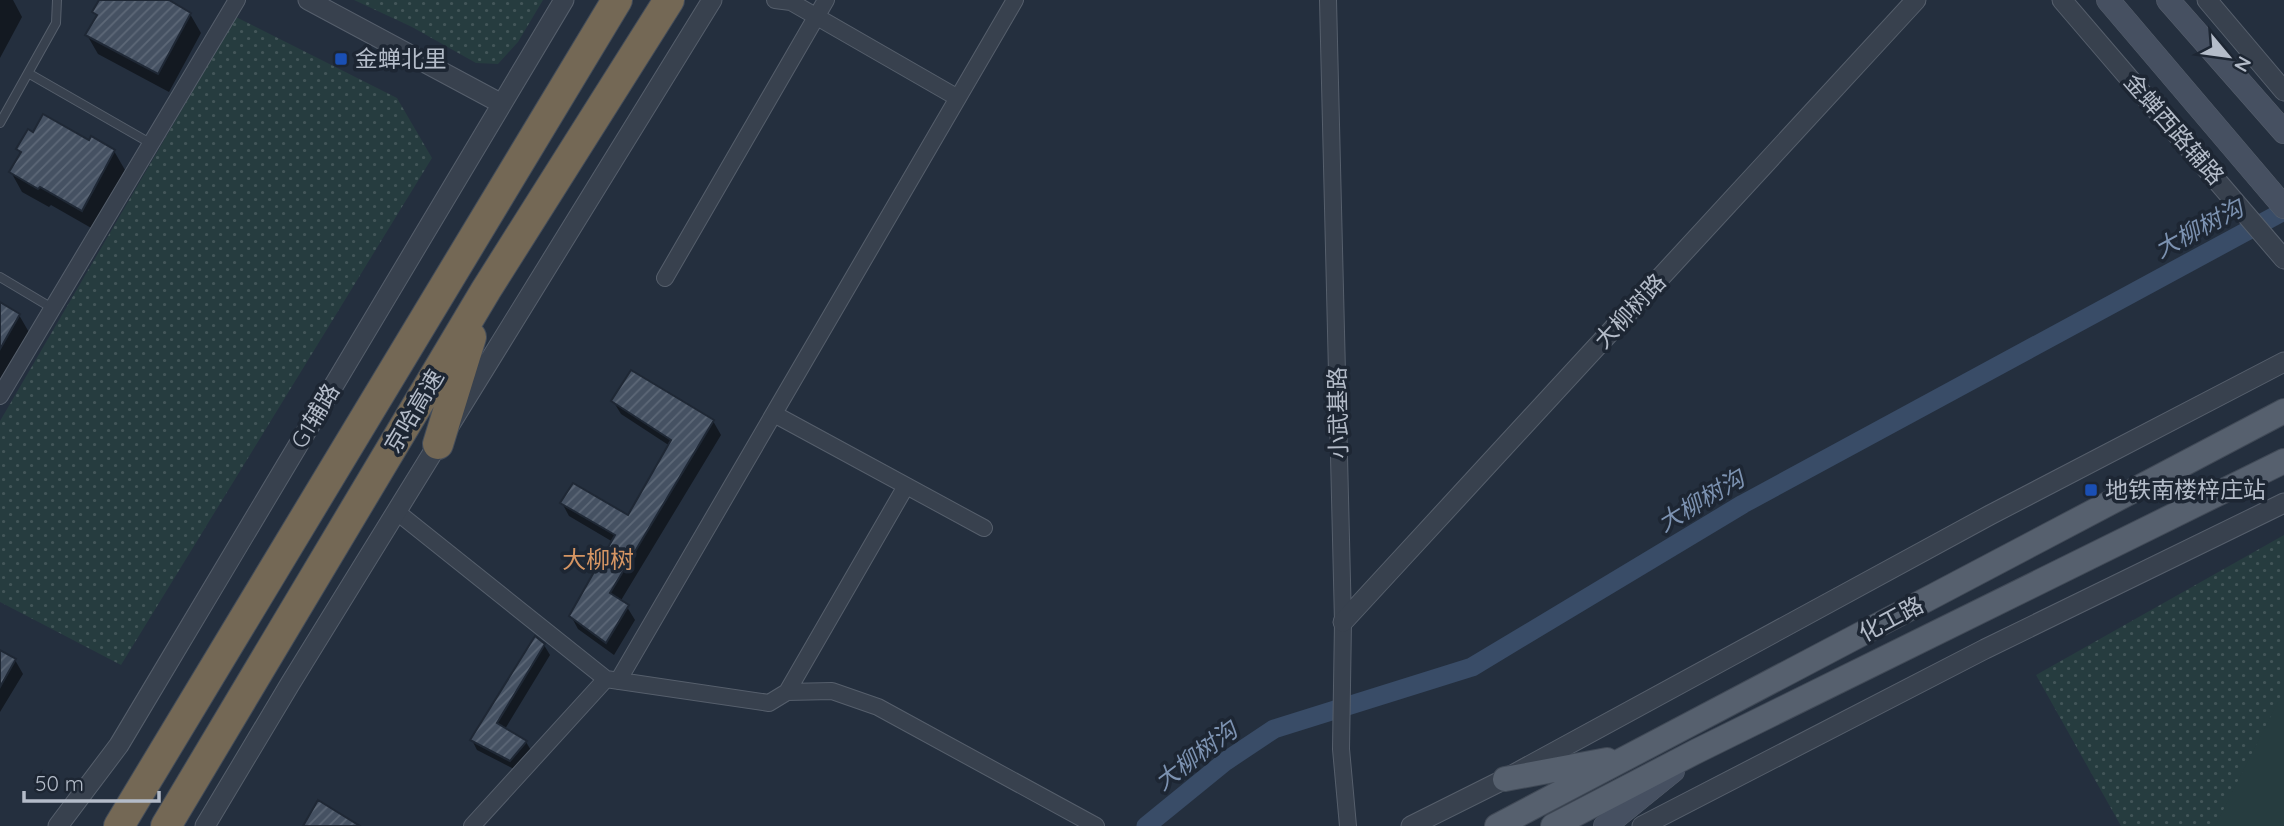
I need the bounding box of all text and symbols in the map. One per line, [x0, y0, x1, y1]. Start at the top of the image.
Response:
north arrow [2193, 21, 2263, 91]
place label: 金蝉北里 [355, 44, 447, 73]
marker: 金蝉北里 [333, 51, 349, 67]
text: N [2229, 52, 2257, 76]
street label: 金蝉西路辅路 [2118, 67, 2231, 190]
water label: 大柳树沟 [2149, 191, 2251, 264]
street label: 大柳树路 [1588, 267, 1672, 354]
street label: 京哈高速 [377, 364, 450, 458]
street label: 小武基路 [1322, 367, 1353, 459]
street label: G1辅路 [284, 378, 345, 453]
water label: 大柳树沟 [1652, 461, 1752, 538]
place label: 地铁南楼梓庄站 [2105, 475, 2266, 504]
marker: 地铁南楼梓庄站 [2083, 482, 2099, 498]
district label: 大柳树 [562, 544, 634, 574]
street label: 化工路 [1853, 590, 1928, 648]
water label: 大柳树沟 [1148, 713, 1245, 796]
scale bar [24, 760, 159, 804]
text: 50 m [35, 770, 84, 796]

